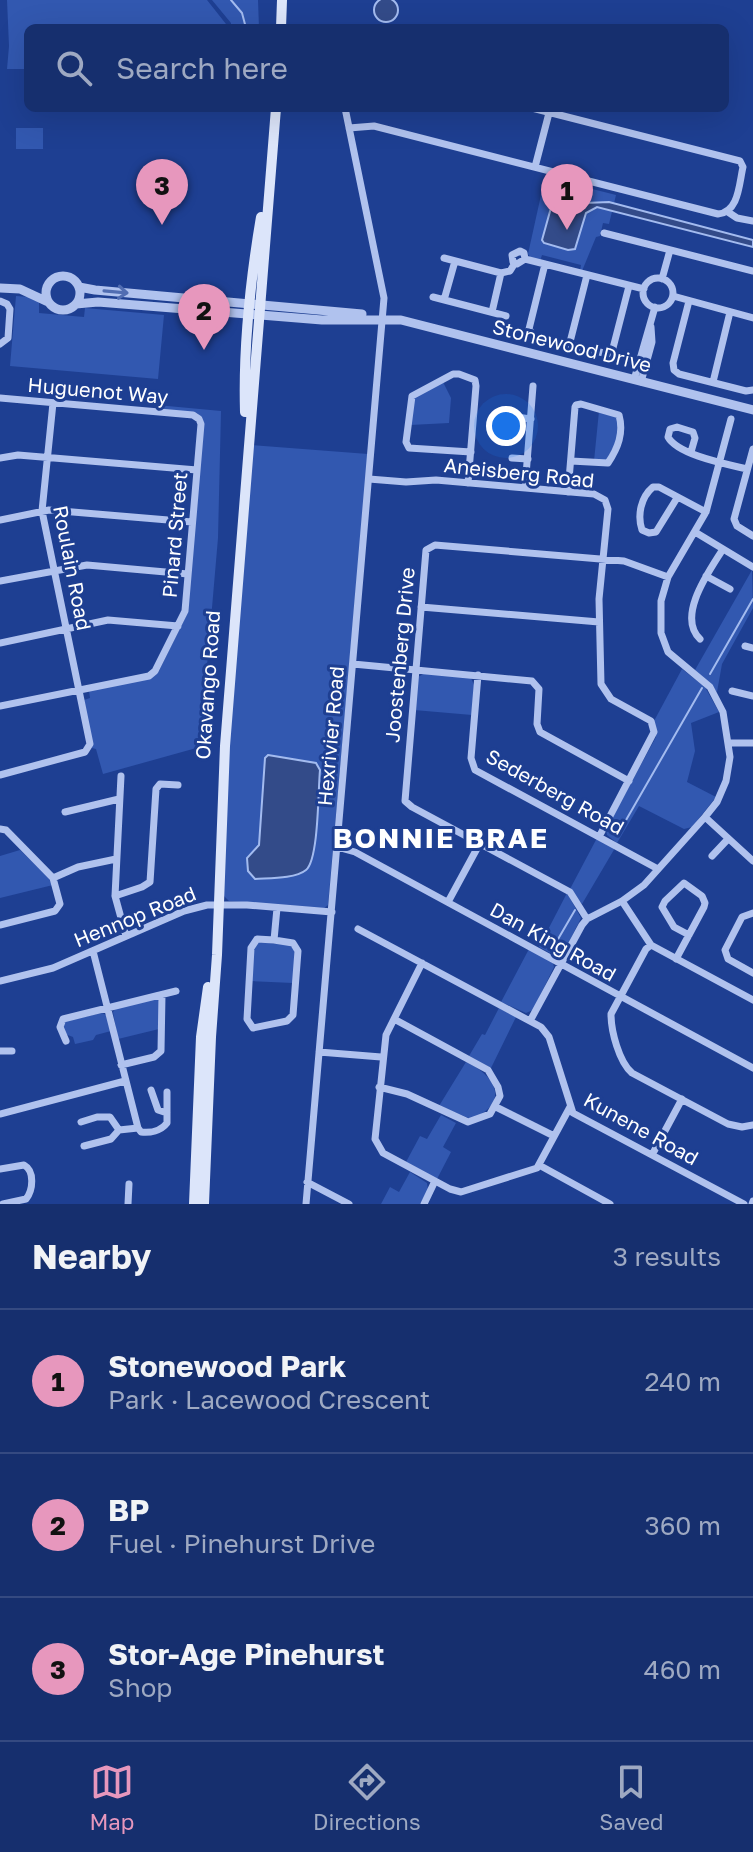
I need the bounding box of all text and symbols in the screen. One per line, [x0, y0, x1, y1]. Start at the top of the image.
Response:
search box [24, 24, 729, 112]
icon: search [52, 46, 96, 90]
text: Search here [116, 50, 288, 86]
pin: 3 [136, 159, 188, 225]
pin: 1 [541, 164, 593, 230]
pin: 2 [178, 284, 230, 350]
one-way arrow [102, 285, 129, 300]
street label: Stonewood Drive [490, 314, 654, 376]
street label: Huguenot Way [27, 372, 169, 408]
your location [486, 406, 526, 446]
street label: Aneisberg Road [443, 452, 595, 492]
street label: Pinard Street [157, 471, 191, 599]
street label: Roulain Road [49, 503, 97, 632]
street label: Joostenberg Drive [379, 566, 419, 744]
street label: Okavango Road [190, 610, 224, 760]
street label: Hexrivier Road [312, 665, 348, 807]
street label: Sederberg Road [482, 743, 629, 839]
district label: BONNIE BRAE [333, 821, 549, 854]
street label: Hennop Road [70, 881, 199, 951]
street label: Dan King Road [486, 897, 621, 986]
street label: Kunene Road [580, 1087, 703, 1169]
text: Nearby [32, 1236, 152, 1276]
text: 3 results [613, 1241, 721, 1272]
text: Stonewood Park [108, 1348, 346, 1384]
text: 1 [51, 1366, 65, 1397]
text: 240 m [644, 1366, 721, 1397]
text: Park · Lacewood Crescent [108, 1384, 430, 1415]
text: BP [108, 1492, 149, 1528]
text: 2 [50, 1510, 66, 1541]
text: 360 m [644, 1510, 721, 1541]
text: Fuel · Pinehurst Drive [108, 1528, 375, 1559]
text: Stor-Age Pinehurst [108, 1636, 385, 1672]
text: 3 [50, 1654, 66, 1685]
text: 460 m [644, 1654, 721, 1685]
text: Shop [108, 1672, 172, 1703]
tab: Map [89, 1760, 134, 1835]
tab: Directions [313, 1760, 421, 1835]
tab: Saved [599, 1760, 664, 1835]

